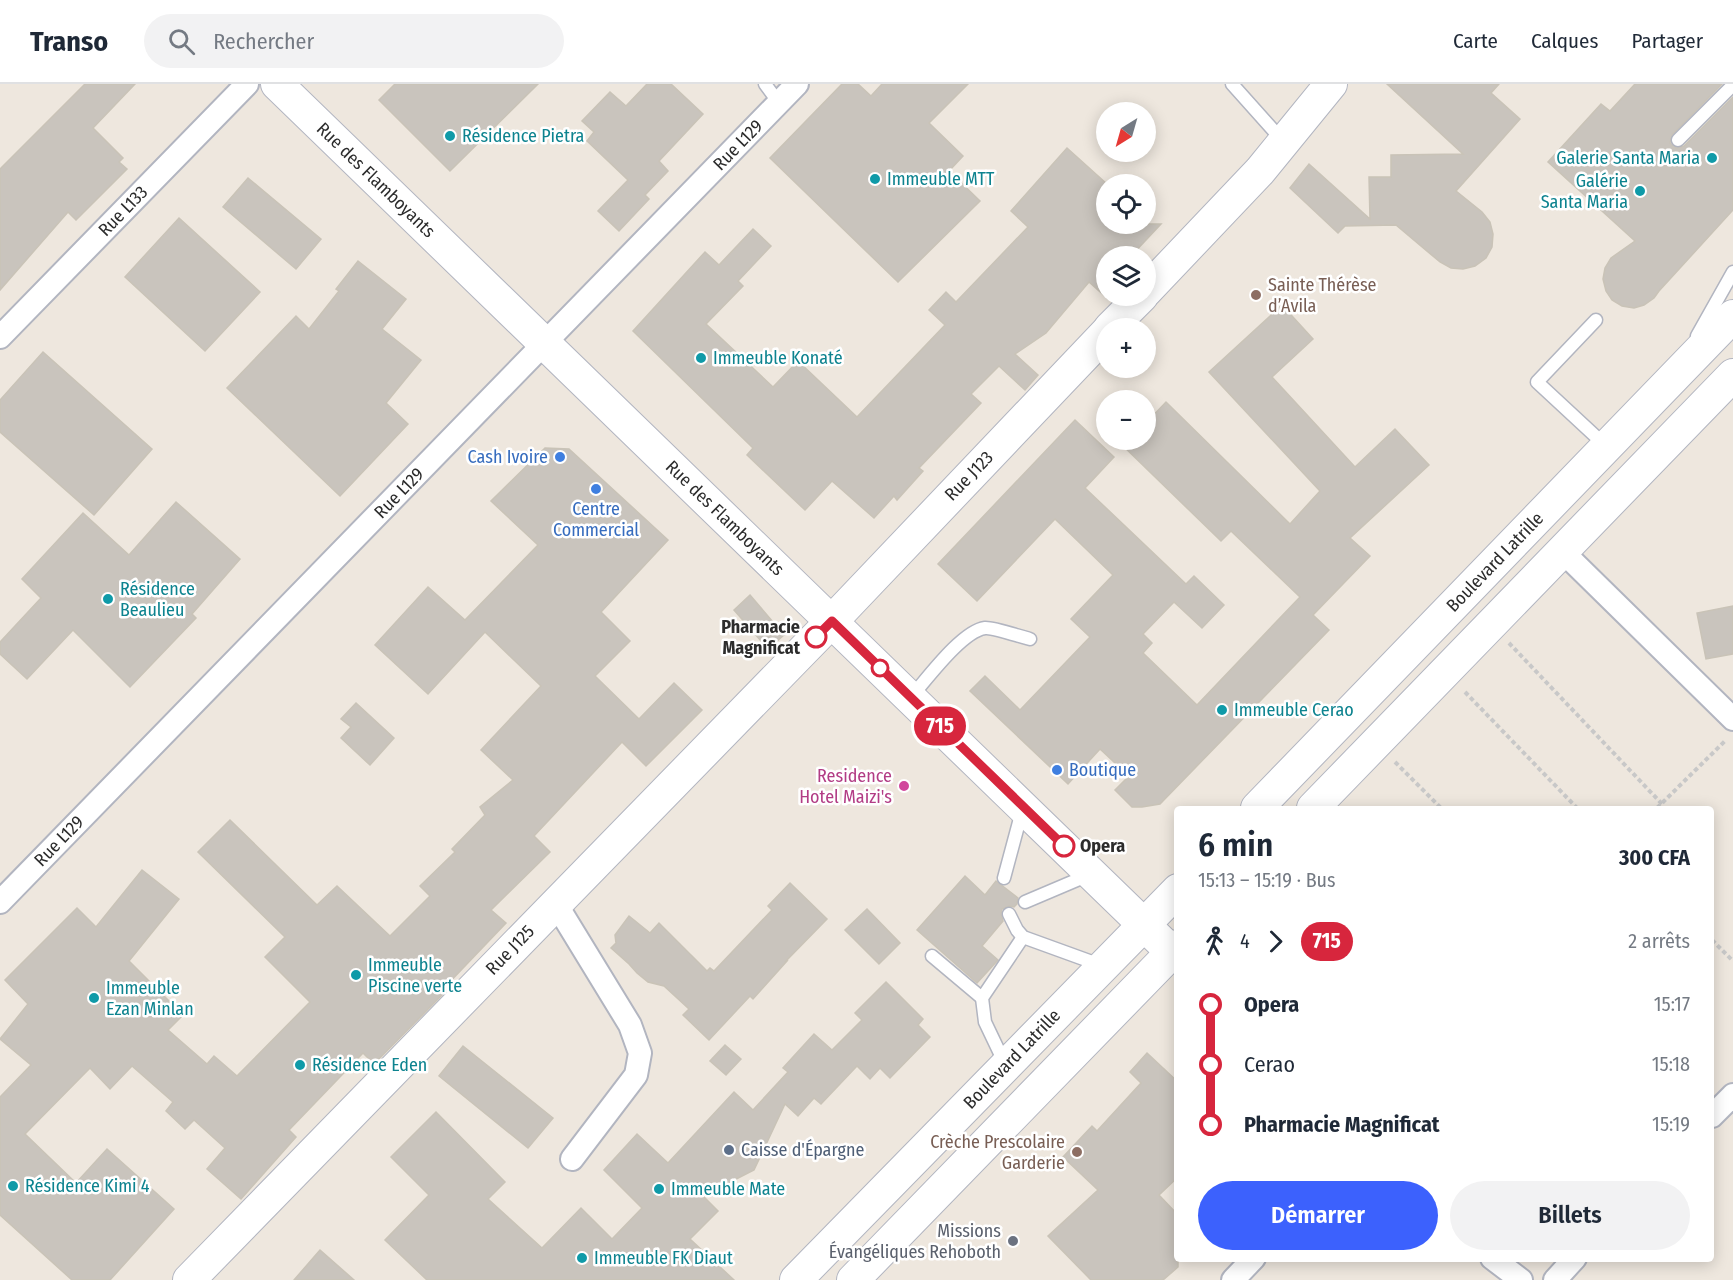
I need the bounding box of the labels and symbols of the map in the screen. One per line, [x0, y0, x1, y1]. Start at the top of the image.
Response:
north arrow [1096, 102, 1156, 162]
street label: Rue L129 [709, 115, 767, 175]
street label: Rue des Flamboyants [312, 118, 440, 242]
place label: Résidence Pietra [462, 125, 585, 147]
marker: Résidence Pietra [443, 129, 457, 143]
place label: Galerie Santa Maria [1556, 147, 1700, 169]
marker: Galerie Santa Maria [1705, 151, 1719, 165]
place label: Immeuble MTT [887, 168, 995, 190]
place label: Galérie Santa Maria [1541, 170, 1628, 213]
marker: Immeuble MTT [868, 172, 882, 186]
street label: Rue L133 [94, 181, 152, 241]
marker: Galérie Santa Maria [1633, 184, 1647, 198]
place label: Sainte Thérèse d’Avila [1268, 274, 1377, 317]
marker: Sainte Thérèse d’Avila [1249, 288, 1263, 302]
place label: Immeuble Konaté [713, 347, 843, 369]
marker: Immeuble Konaté [694, 351, 708, 365]
place label: Cash Ivoire [468, 446, 548, 468]
street label: Rue J123 [940, 447, 998, 505]
marker: Cash Ivoire [553, 450, 567, 464]
street label: Rue des Flamboyants [661, 456, 789, 580]
street label: Rue L129 [370, 463, 428, 523]
marker: Centre Commercial [589, 482, 603, 496]
place label: Centre Commercial [553, 498, 639, 541]
street label: Boulevard Latrille [1442, 507, 1548, 616]
place label: Résidence Beaulieu [120, 578, 195, 621]
marker: Résidence Beaulieu [101, 592, 115, 606]
place label: Pharmacie Magnificat [721, 616, 801, 659]
marker: Pharmacie Magnificat [805, 626, 827, 648]
unlabelled marker [871, 659, 889, 677]
place label: Immeuble Cerao [1234, 699, 1354, 721]
marker: Immeuble Cerao [1215, 703, 1229, 717]
line badge: 715 [906, 706, 974, 746]
place label: Boutique [1069, 759, 1136, 781]
marker: Boutique [1050, 763, 1064, 777]
place label: Residence Hotel Maizi's [799, 765, 892, 808]
marker: Residence Hotel Maizi's [897, 779, 911, 793]
street label: Rue L129 [30, 811, 88, 871]
marker: Opera [1053, 835, 1075, 857]
place label: Opera [1080, 835, 1125, 857]
street label: Rue J125 [481, 921, 539, 979]
place label: Immeuble Piscine verte [368, 954, 462, 997]
marker: Immeuble Piscine verte [349, 968, 363, 982]
place label: Immeuble Ezan Minlan [106, 977, 194, 1020]
marker: Immeuble Ezan Minlan [87, 991, 101, 1005]
street label: Boulevard Latrille [959, 1004, 1065, 1113]
place label: Résidence Eden [312, 1054, 427, 1076]
marker: Résidence Eden [293, 1058, 307, 1072]
place label: Crèche Prescolaire Garderie [930, 1131, 1065, 1174]
place label: Caisse d'Épargne [741, 1138, 864, 1161]
marker: Caisse d'Épargne [722, 1143, 736, 1157]
marker: Crèche Prescolaire Garderie [1070, 1145, 1084, 1159]
place label: Résidence Kimi 4 [25, 1175, 150, 1197]
place label: Immeuble Mate [671, 1178, 785, 1200]
marker: Résidence Kimi 4 [6, 1179, 20, 1193]
marker: Immeuble Mate [652, 1182, 666, 1196]
place label: Missions Évangéliques Rehoboth [829, 1220, 1001, 1263]
marker: Missions Évangéliques Rehoboth [1006, 1234, 1020, 1248]
place label: Immeuble FK Diaut [594, 1247, 733, 1269]
marker: Immeuble FK Diaut [575, 1251, 589, 1265]

